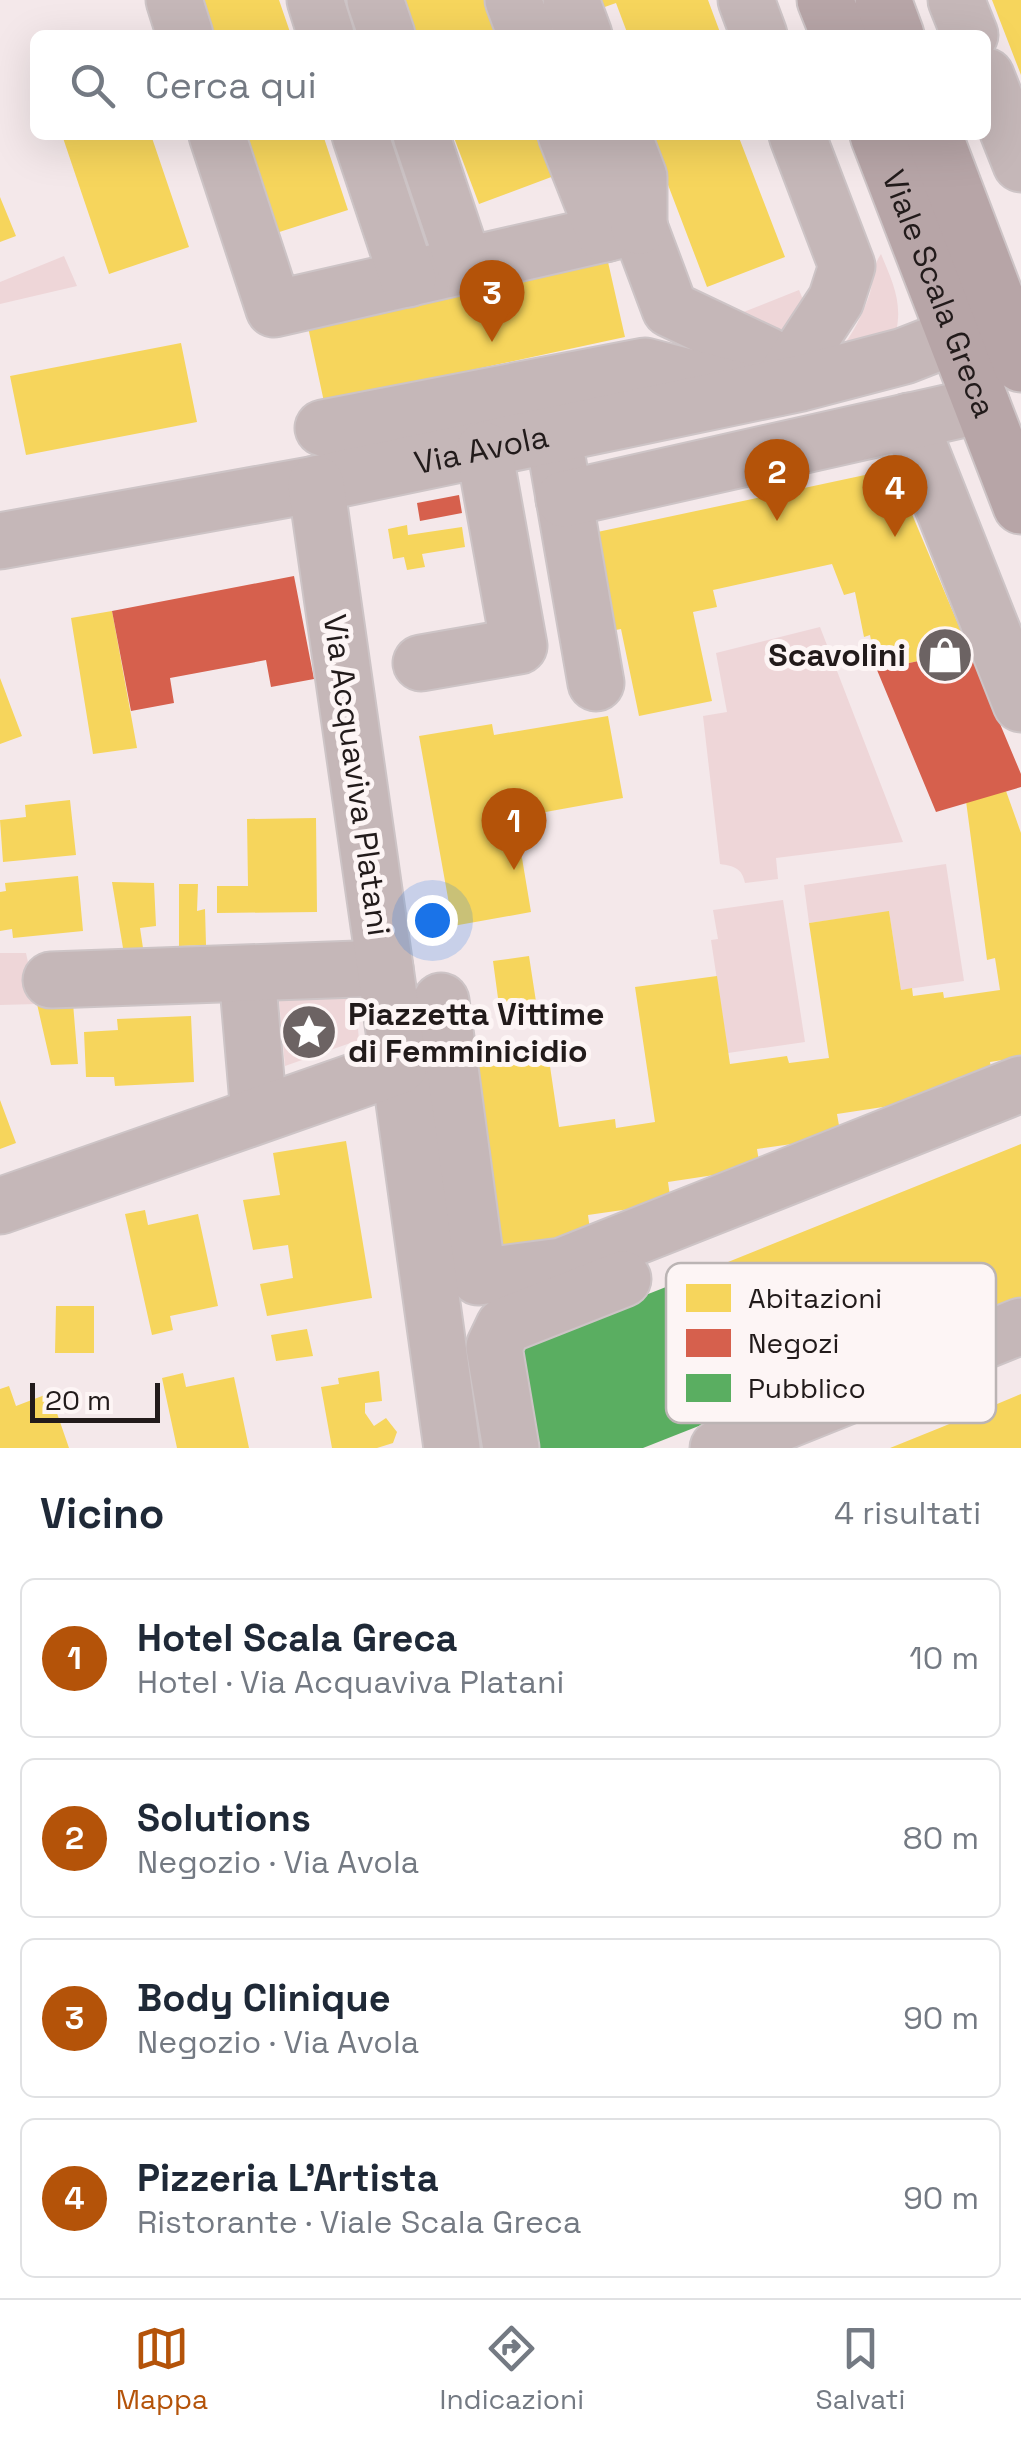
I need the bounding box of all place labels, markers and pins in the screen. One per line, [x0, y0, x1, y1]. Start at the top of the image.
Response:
pin: 3 [460, 260, 524, 342]
pin: 2 [744, 438, 810, 521]
pin: 4 [862, 454, 928, 537]
shop icon: Scavolini [915, 625, 975, 685]
place label: Scavolini [768, 635, 906, 675]
pin: 1 [482, 788, 546, 870]
place label: Piazzetta Vittime di Femminicidio [348, 994, 605, 1071]
place icon: Piazzetta Vittime di Femminicidio [279, 1002, 339, 1062]

